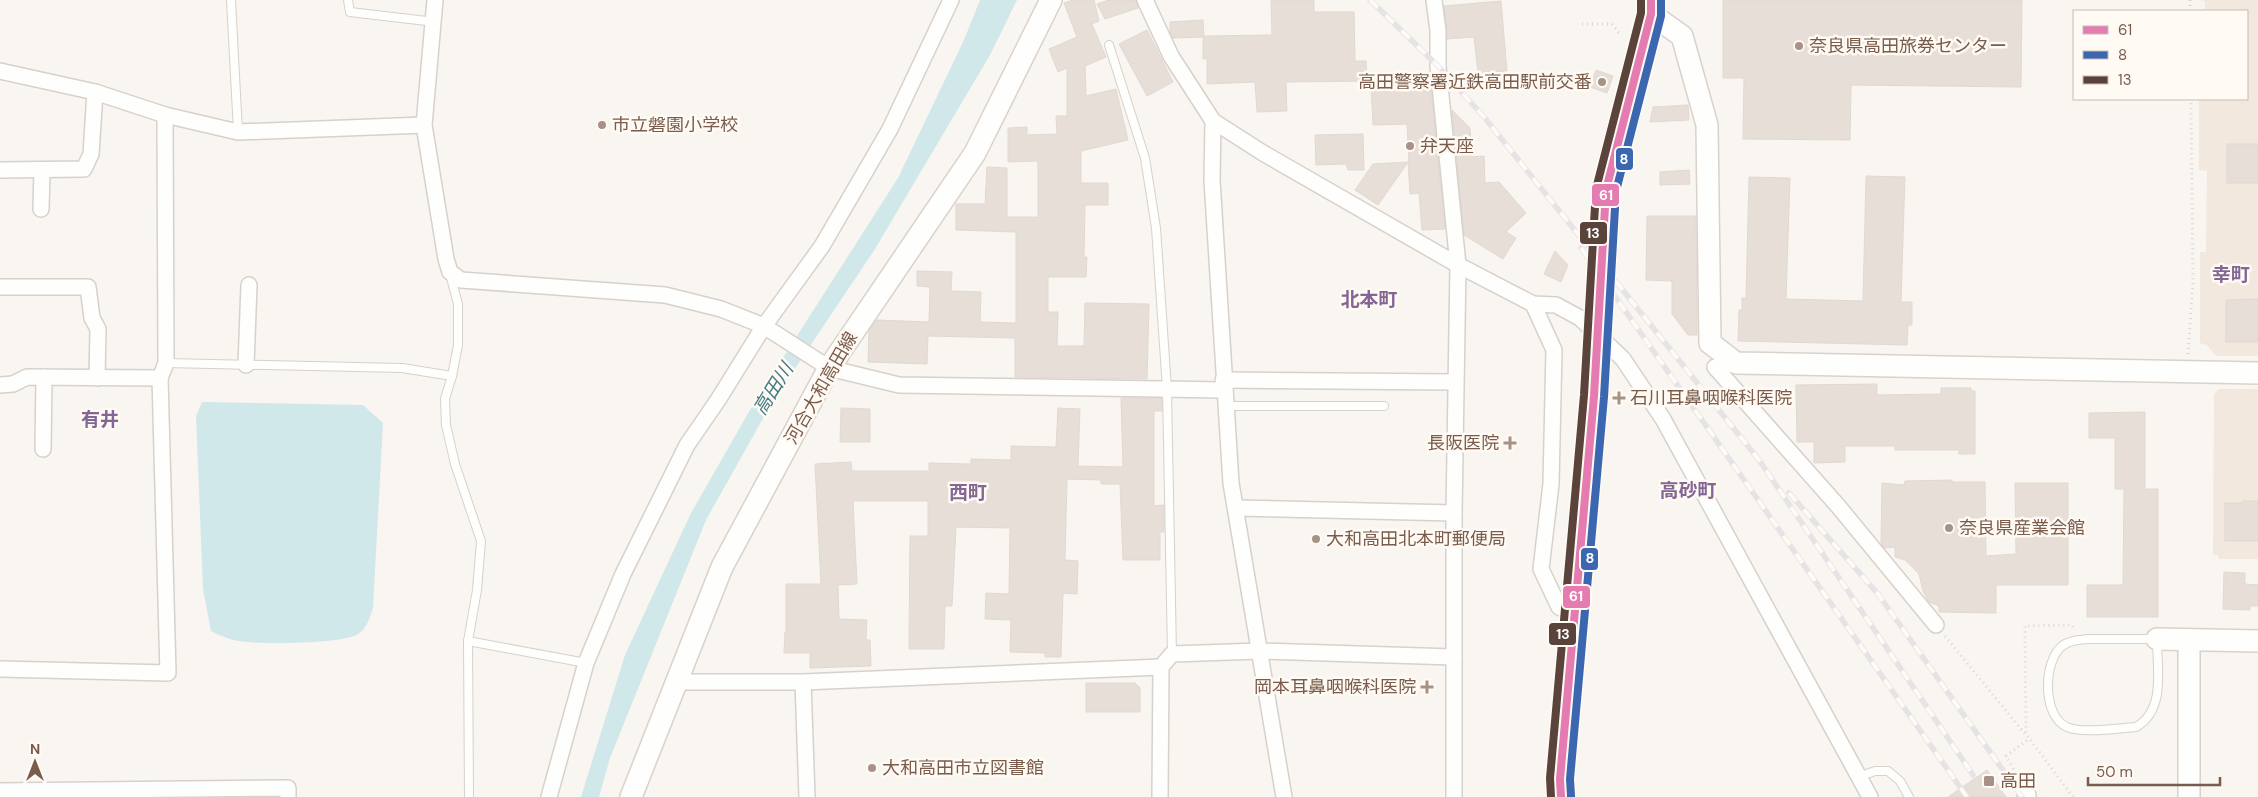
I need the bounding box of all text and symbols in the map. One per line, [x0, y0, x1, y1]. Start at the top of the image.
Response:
legend [2073, 10, 2248, 100]
text: 61 [2118, 20, 2132, 40]
place label: 奈良県高田旅券センター [1809, 34, 2007, 58]
marker: 奈良県高田旅券センター [1793, 40, 1805, 52]
text: 8 [2118, 45, 2127, 65]
place label: 高田警察署近鉄高田駅前交番 [1358, 70, 1592, 94]
text: 13 [2118, 70, 2132, 90]
marker: 高田警察署近鉄高田駅前交番 [1596, 76, 1608, 88]
place label: 市立磐園小学校 [612, 113, 738, 137]
marker: 市立磐園小学校 [596, 119, 608, 131]
place label: 弁天座 [1420, 134, 1474, 158]
marker: 弁天座 [1404, 140, 1416, 152]
line badge: 8 [1615, 147, 1634, 171]
text: 8 [1620, 150, 1629, 168]
line badge: 61 [1591, 183, 1620, 207]
text: 61 [1599, 186, 1613, 204]
line badge: 13 [1579, 221, 1608, 245]
text: 13 [1586, 224, 1600, 242]
district label: 幸町 [2212, 262, 2250, 287]
district label: 北本町 [1340, 287, 1398, 312]
street label: 河合大和高田線 [779, 327, 863, 449]
water label: 高田川 [747, 357, 800, 420]
place label: 石川耳鼻咽喉科医院 [1630, 386, 1792, 410]
marker: 石川耳鼻咽喉科医院 [1612, 391, 1626, 405]
district label: 有井 [81, 407, 119, 432]
place label: 長阪医院 [1427, 431, 1499, 455]
marker: 長阪医院 [1503, 436, 1517, 450]
district label: 高砂町 [1659, 478, 1717, 503]
district label: 西町 [949, 480, 987, 505]
place label: 奈良県産業会館 [1959, 516, 2085, 540]
marker: 奈良県産業会館 [1943, 522, 1955, 534]
place label: 大和高田北本町郵便局 [1326, 527, 1506, 551]
marker: 大和高田北本町郵便局 [1310, 533, 1322, 545]
line badge: 8 [1580, 547, 1599, 571]
text: 8 [1586, 549, 1595, 567]
line badge: 61 [1562, 585, 1591, 609]
text: 61 [1569, 587, 1583, 605]
line badge: 13 [1548, 622, 1577, 646]
text: 13 [1556, 625, 1570, 643]
place label: 岡本耳鼻咽喉科医院 [1254, 675, 1416, 699]
marker: 岡本耳鼻咽喉科医院 [1420, 680, 1434, 694]
north arrow [10, 737, 60, 787]
text: N [30, 740, 40, 758]
scale bar [2088, 754, 2220, 786]
place label: 大和高田市立図書館 [882, 756, 1044, 780]
marker: 大和高田市立図書館 [866, 762, 878, 774]
text: 50 m [2096, 762, 2133, 782]
place label: 高田 [2000, 769, 2036, 793]
marker: 高田 [1982, 774, 1996, 788]

